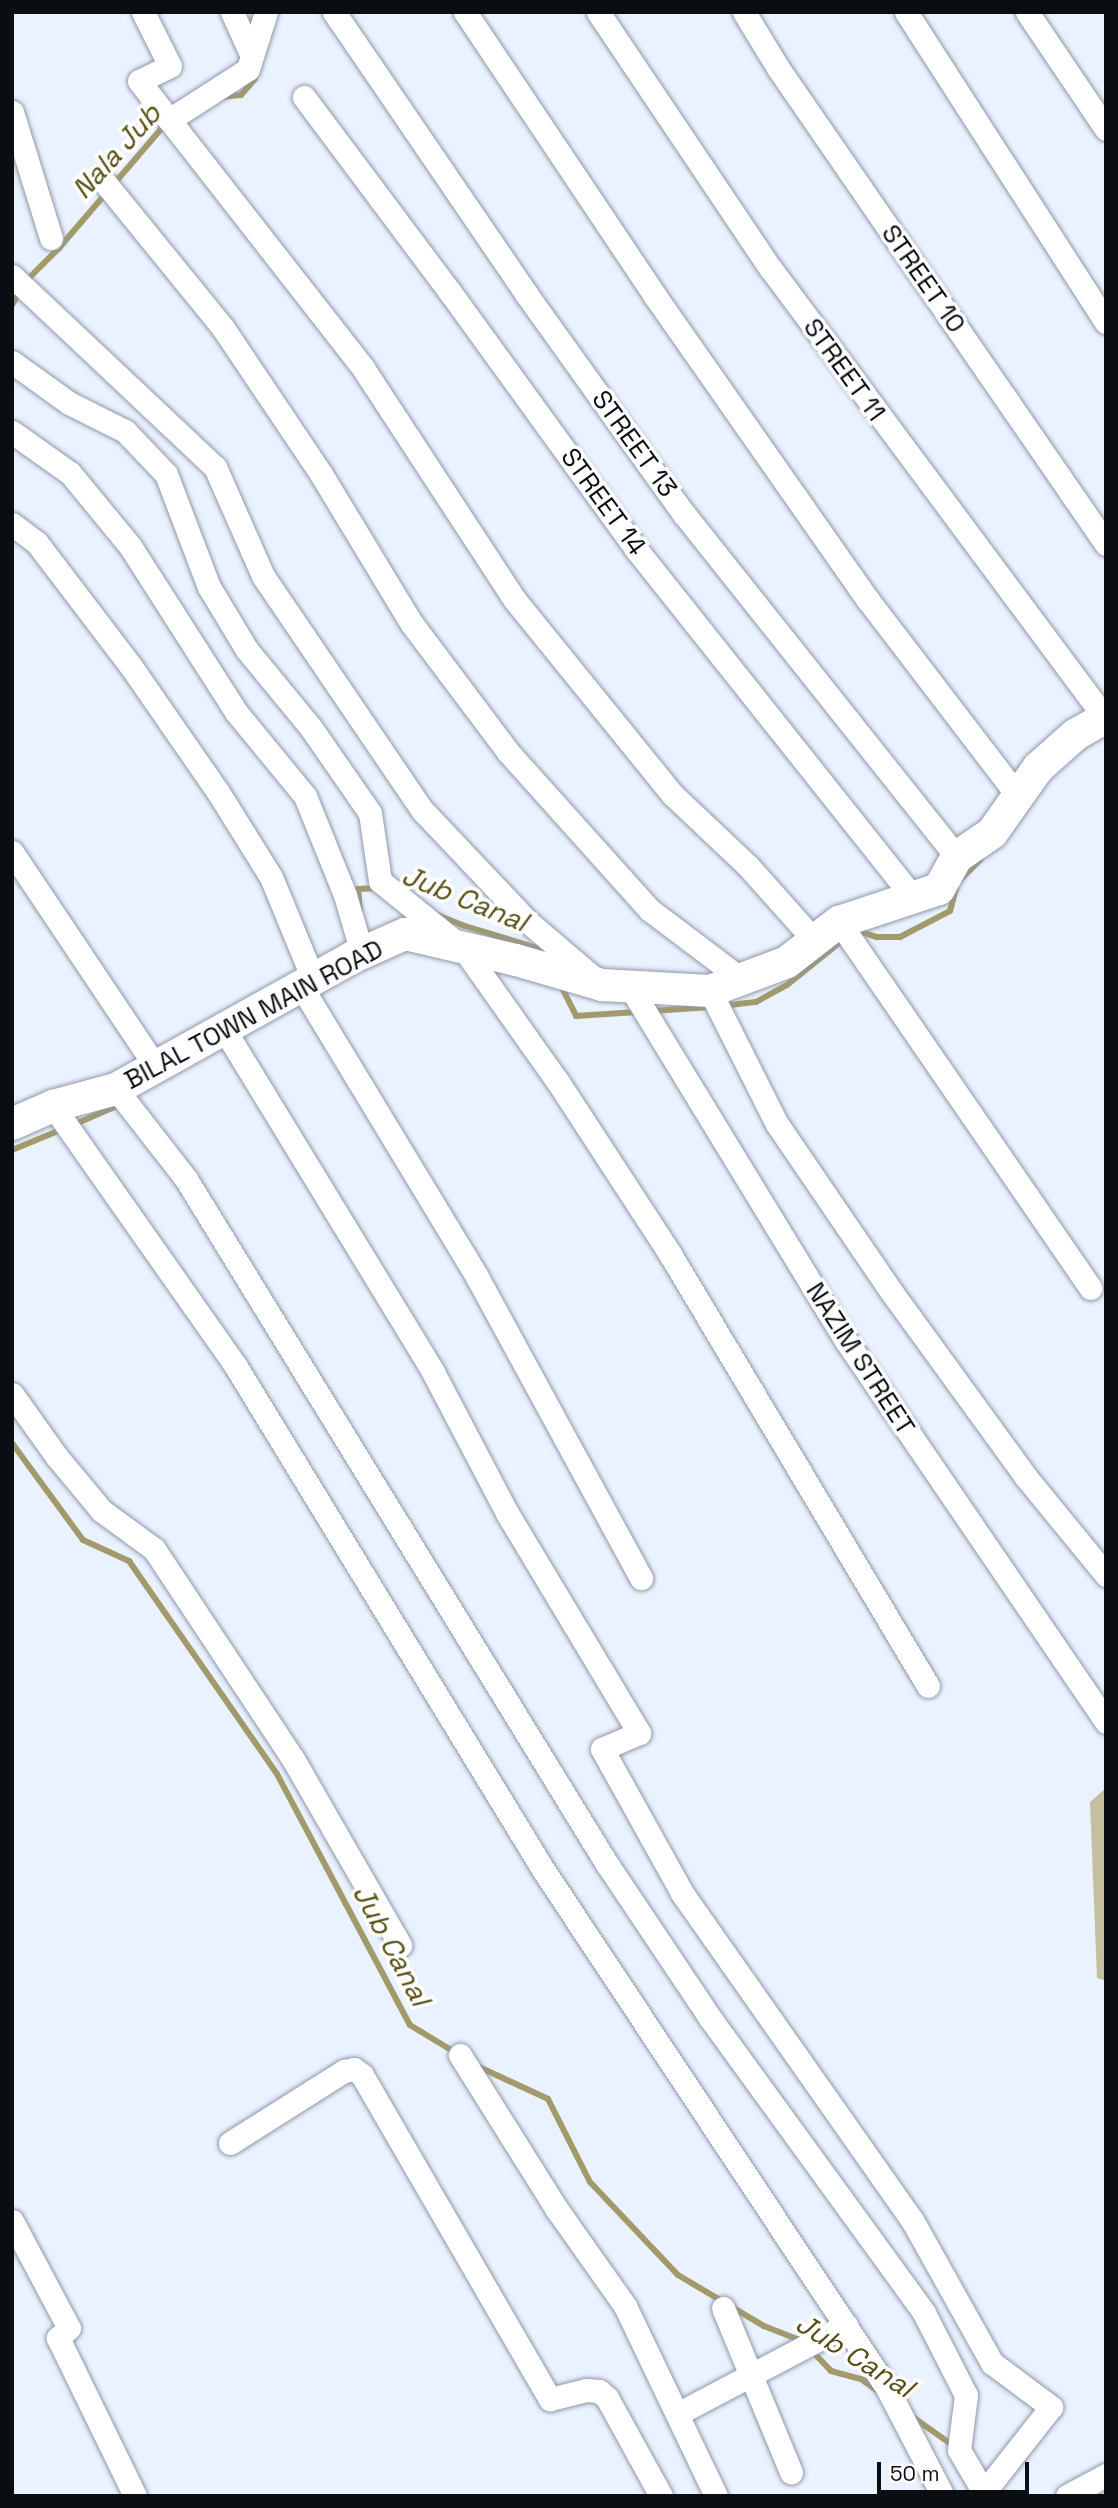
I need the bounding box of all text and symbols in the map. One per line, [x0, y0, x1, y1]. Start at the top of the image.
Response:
water label: Nala Jub [65, 97, 167, 205]
street label: STREET 10 [874, 219, 972, 339]
street label: STREET 11 [796, 312, 892, 428]
street label: STREET 13 [585, 384, 683, 504]
street label: STREET 14 [554, 442, 652, 562]
water label: Jub Canal [397, 858, 533, 938]
street label: BILAL TOWN MAIN ROAD [119, 933, 389, 1097]
street label: NAZIM STREET [799, 1277, 921, 1441]
water label: Jub Canal [346, 1879, 438, 2011]
water label: Jub Canal [790, 2306, 920, 2404]
scale bar [880, 2448, 1032, 2492]
text: 50 m [890, 2460, 940, 2487]

